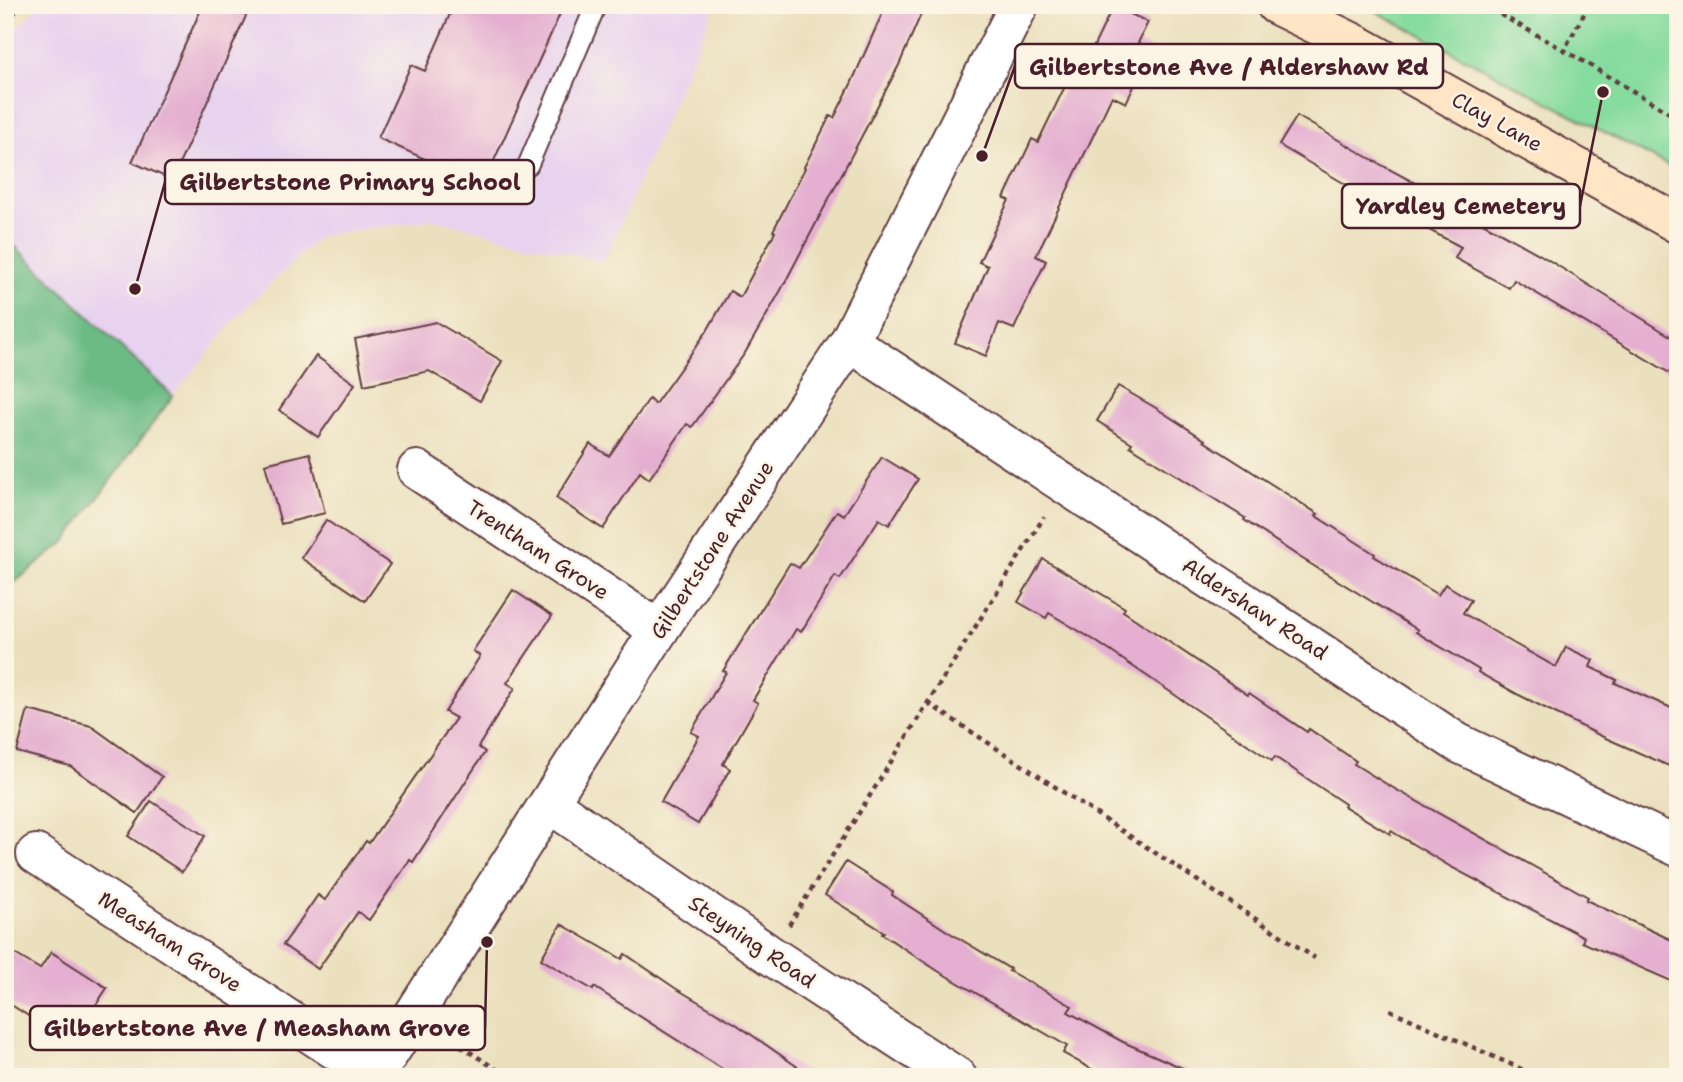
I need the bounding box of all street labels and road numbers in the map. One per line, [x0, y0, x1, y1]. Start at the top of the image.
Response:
street label: Clay Lane [1446, 86, 1548, 158]
street label: Gilbertstone Avenue [644, 455, 780, 645]
street label: Trentham Grove [462, 494, 614, 606]
street label: Aldershaw Road [1177, 551, 1333, 667]
street label: Measham Grove [93, 885, 247, 999]
street label: Steyning Road [683, 889, 821, 995]

